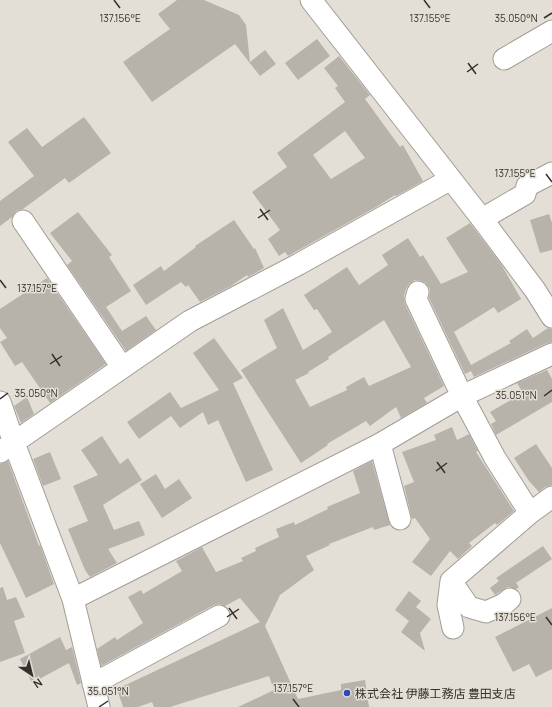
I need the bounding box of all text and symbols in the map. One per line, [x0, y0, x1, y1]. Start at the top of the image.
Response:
text: 137.156°E [99, 11, 141, 25]
text: 137.155°E [410, 11, 451, 25]
text: 35.050°N [494, 11, 538, 25]
text: 137.155°E [495, 166, 536, 180]
text: 137.157°E [17, 281, 57, 295]
text: 35.050°N [14, 386, 58, 400]
text: 35.051°N [496, 388, 537, 402]
text: 137.156°E [494, 610, 536, 624]
north arrow [12, 655, 52, 695]
text: N [30, 675, 46, 692]
text: 137.157°E [273, 681, 313, 695]
text: 35.051°N [88, 684, 129, 698]
place label: 株式会社 伊藤工務店 豊田支店 [355, 685, 516, 702]
marker: 株式会社 伊藤工務店 豊田支店 [342, 688, 352, 698]

